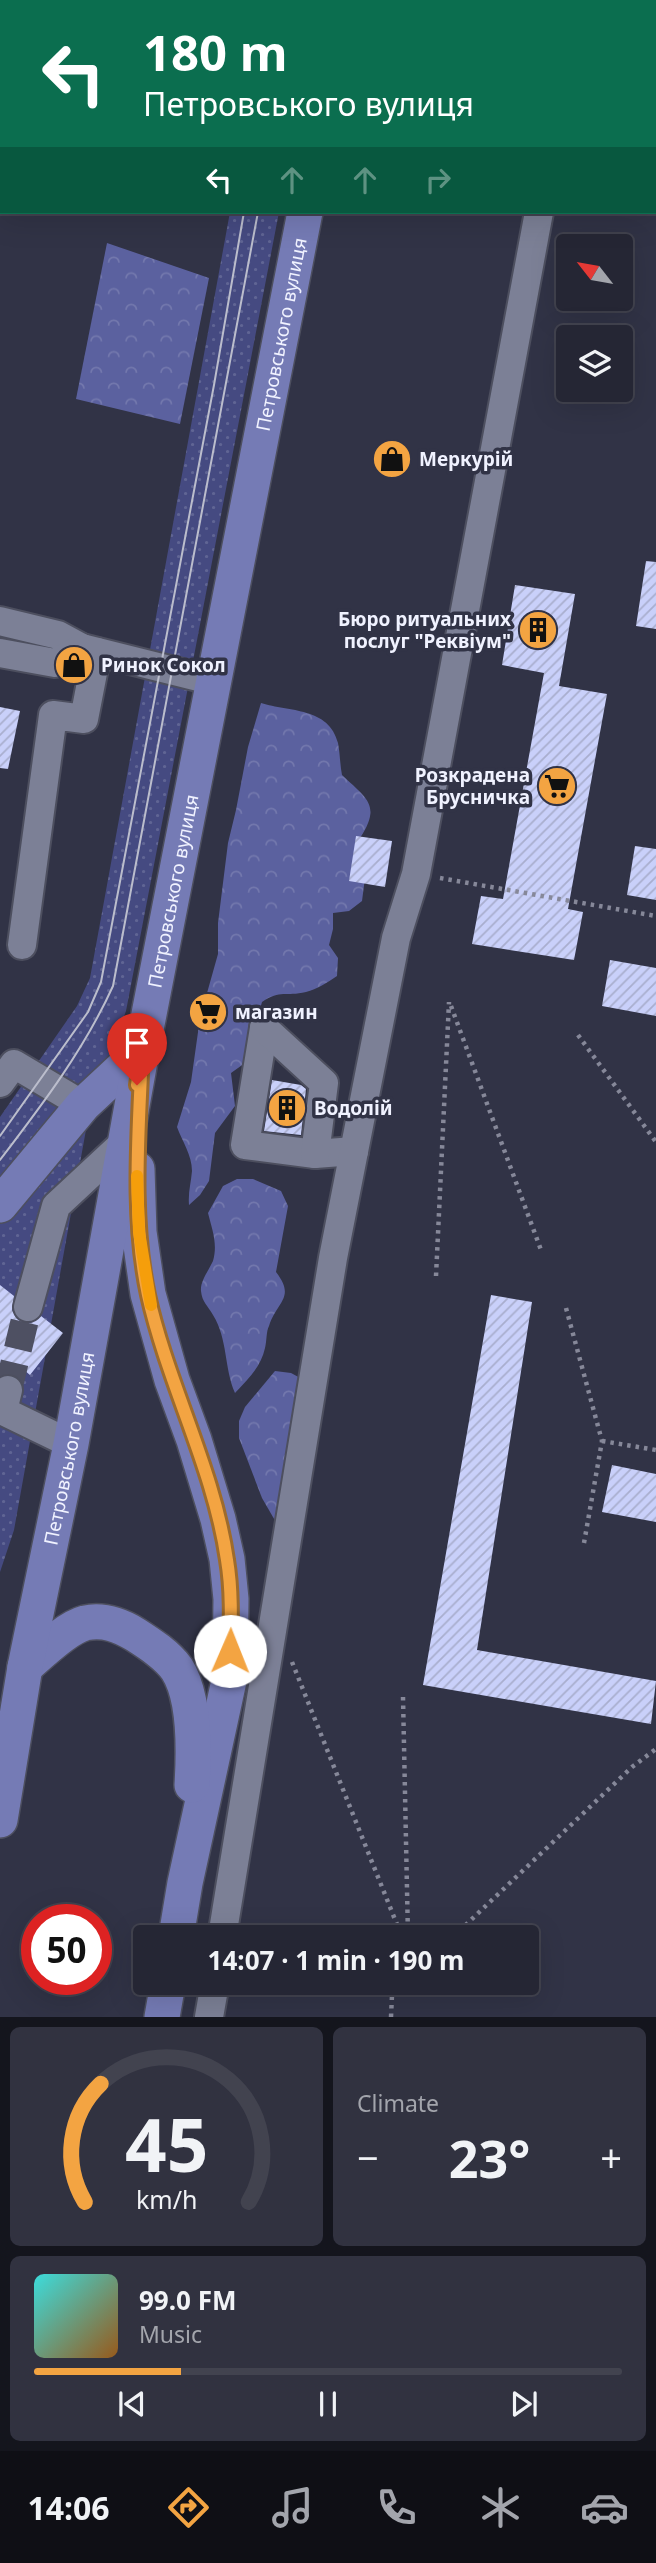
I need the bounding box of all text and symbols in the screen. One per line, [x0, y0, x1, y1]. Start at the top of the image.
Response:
text: 180 m [143, 19, 288, 85]
icon: left [28, 28, 119, 119]
text: Петровського вулиця [143, 82, 474, 125]
icon: left [200, 161, 238, 199]
icon: ahead [273, 161, 311, 199]
icon: ahead [346, 161, 384, 199]
icon: right [419, 161, 457, 199]
north arrow [556, 234, 634, 312]
map controls [556, 234, 633, 402]
street label: Петровського вулиця [250, 235, 313, 433]
button: layers [556, 325, 633, 402]
shop icon: Меркурій [371, 438, 413, 480]
place label: Меркурій [419, 446, 513, 472]
place label: Бюро ритуальних послуг "Реквіум" [338, 606, 511, 654]
building icon: Бюро ритуальних послуг "Реквіум" [517, 609, 559, 651]
shop icon: Ринок Сокол [53, 644, 95, 686]
place label: Ринок Сокол [101, 652, 226, 678]
place label: Розкрадена Брусничка [415, 762, 530, 810]
supermarket icon: Розкрадена Брусничка [536, 765, 578, 807]
street label: Петровського вулиця [141, 792, 204, 990]
supermarket icon: магазин [187, 991, 229, 1033]
place label: магазин [235, 999, 318, 1025]
pin [107, 1013, 167, 1085]
icon: arrive [118, 1024, 156, 1062]
building icon: Водолій [266, 1087, 308, 1129]
place label: Водолій [314, 1095, 393, 1121]
street label: Петровського вулиця [37, 1350, 100, 1548]
position arrow [193, 1614, 267, 1688]
speed limit sign: 50 [21, 1904, 112, 1995]
text: 14:07 · 1 min · 190 m [208, 1942, 464, 1978]
text: Climate [357, 2087, 439, 2119]
text: 45 [125, 2095, 208, 2194]
text: 23° [449, 2122, 530, 2193]
text: − [357, 2131, 379, 2183]
text: + [600, 2131, 622, 2183]
text: km/h [136, 2182, 197, 2216]
text: 99.0 FM [139, 2282, 236, 2318]
text: Music [139, 2318, 202, 2350]
icon: previous [113, 2385, 151, 2423]
icon: pause [309, 2385, 347, 2423]
icon: next [505, 2385, 543, 2423]
icon: directions [164, 2483, 213, 2532]
icon: music [268, 2483, 317, 2532]
icon: phone [372, 2483, 421, 2532]
icon: climate [476, 2483, 525, 2532]
icon: car [580, 2483, 629, 2532]
text: 14:06 [27, 2486, 110, 2529]

